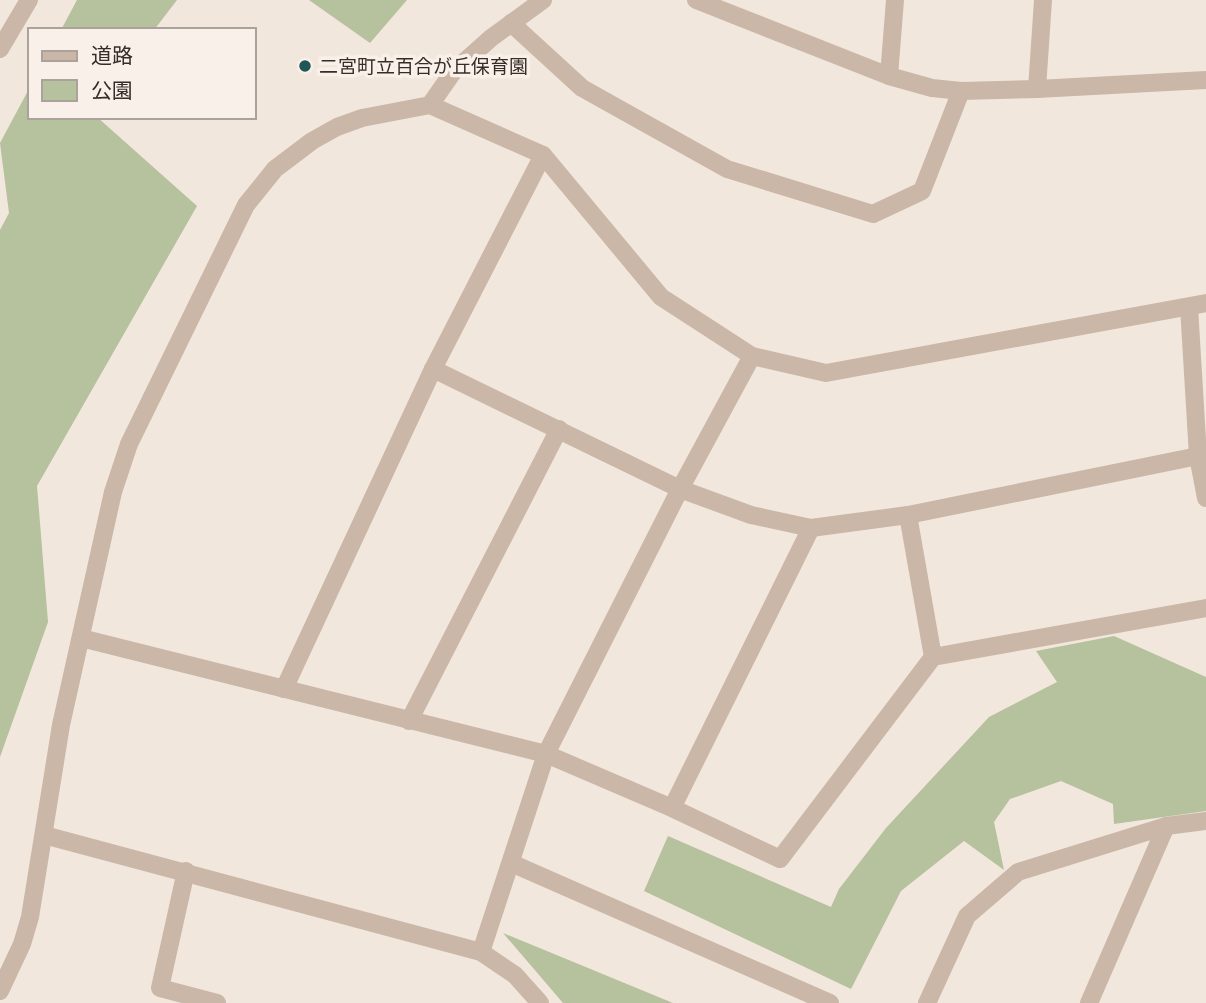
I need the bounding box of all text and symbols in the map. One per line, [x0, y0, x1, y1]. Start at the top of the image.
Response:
legend [28, 28, 256, 119]
text: 道路 [91, 41, 133, 70]
place label: 二宮町立百合が丘保育園 [319, 53, 528, 79]
marker: 二宮町立百合が丘保育園 [297, 58, 313, 74]
text: 公園 [91, 76, 133, 105]

